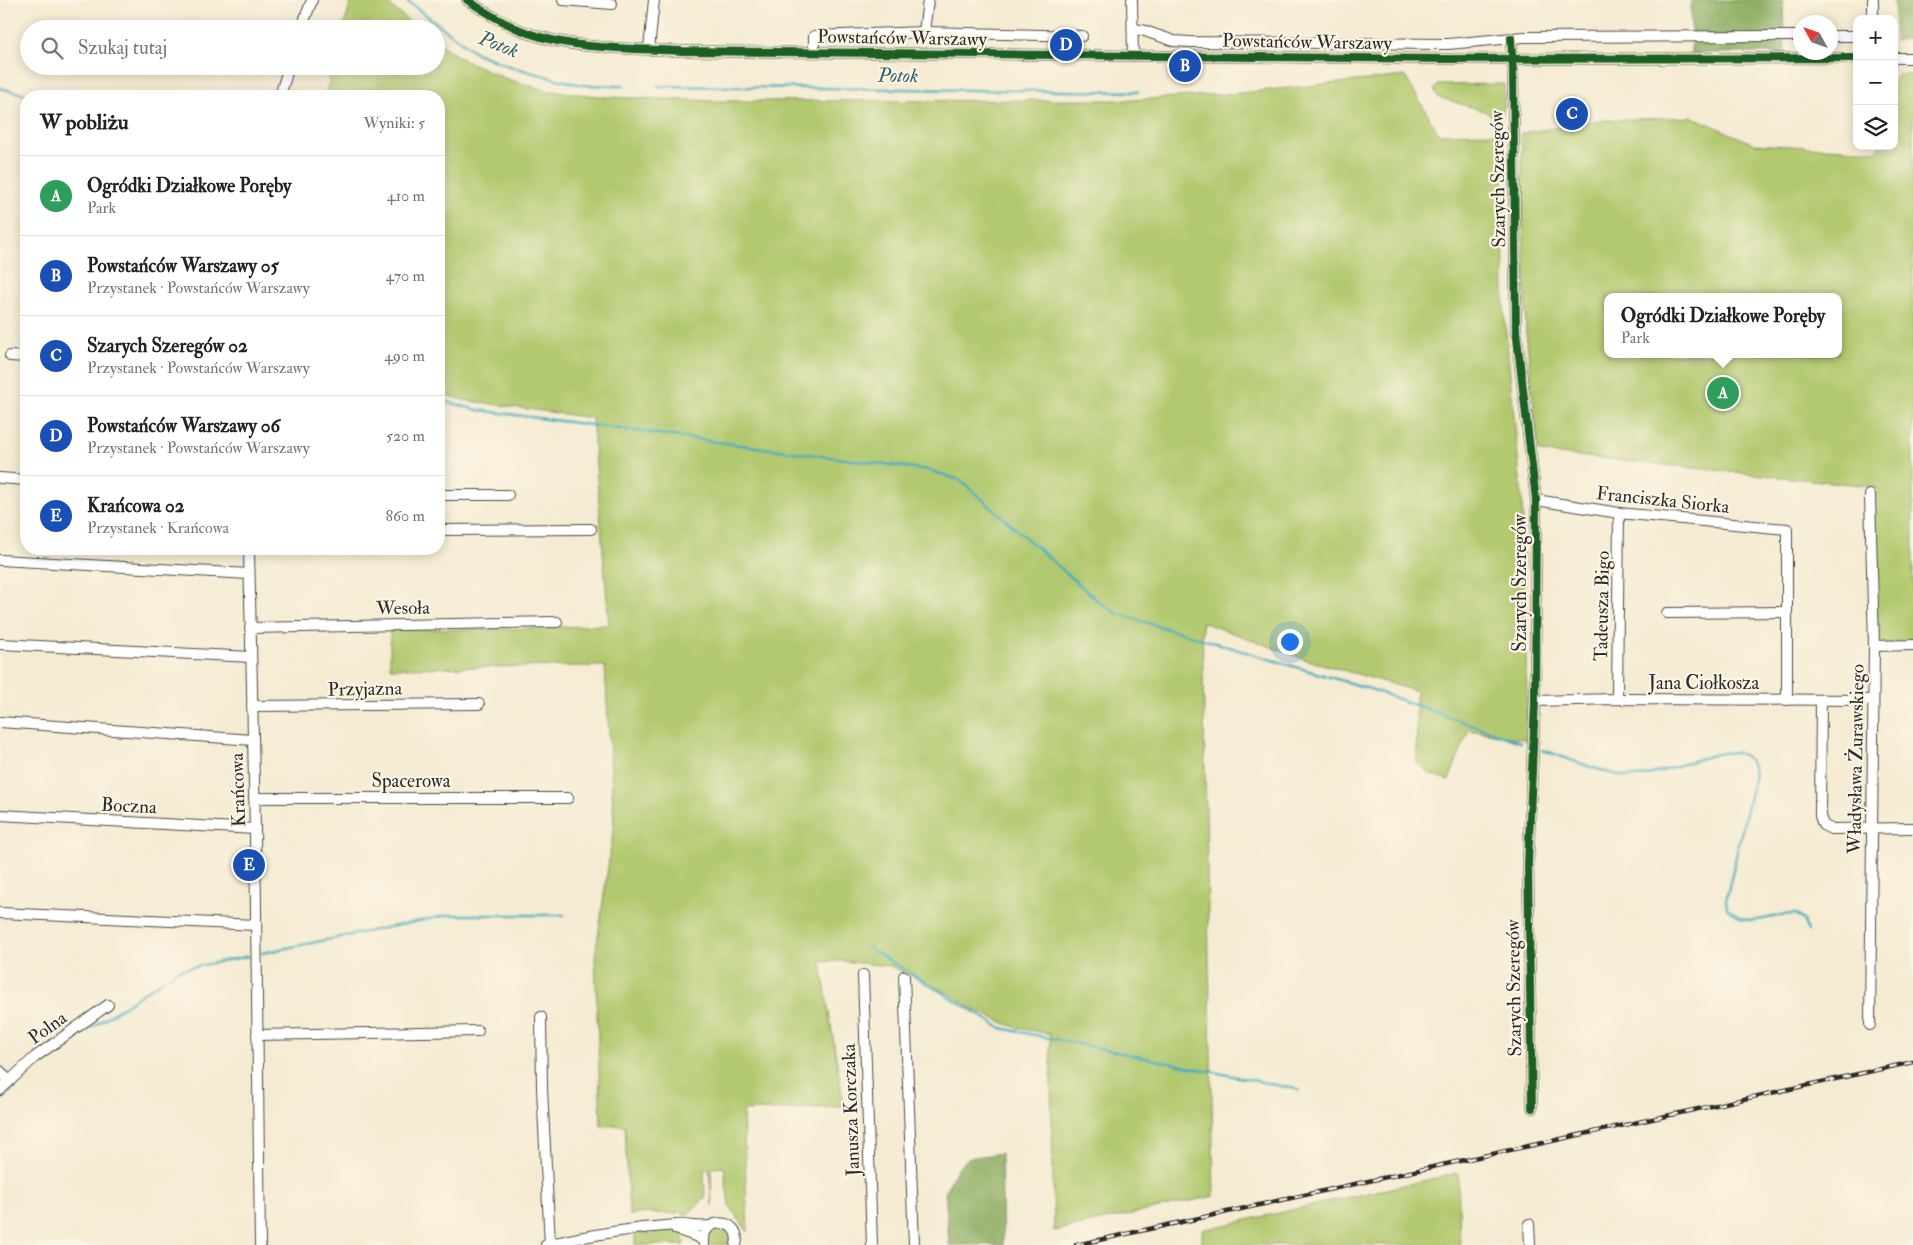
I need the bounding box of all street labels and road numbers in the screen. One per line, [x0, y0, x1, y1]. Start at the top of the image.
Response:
street label: Powstańców Warszawy [817, 25, 988, 51]
street label: Powstańców Warszawy [1222, 29, 1393, 55]
street label: Szarych Szeregów [1485, 110, 1511, 248]
street label: Franciszka Siorka [1595, 481, 1731, 519]
street label: Szarych Szeregów [1508, 514, 1532, 652]
street label: Tadeusza Bigo [1589, 551, 1615, 661]
street label: Wesoła [375, 596, 430, 620]
street label: Władysława Żurawskiego [1840, 664, 1870, 855]
street label: Jana Ciołkosza [1648, 671, 1760, 695]
street label: Przyjazna [328, 676, 403, 702]
street label: Krańcowa [225, 752, 251, 827]
street label: Spacerowa [371, 769, 451, 794]
street label: Boczna [100, 793, 158, 819]
street label: Szarych Szeregów [1501, 919, 1527, 1057]
street label: Polna [23, 1006, 72, 1050]
street label: Janusza Korczaka [837, 1043, 865, 1178]

